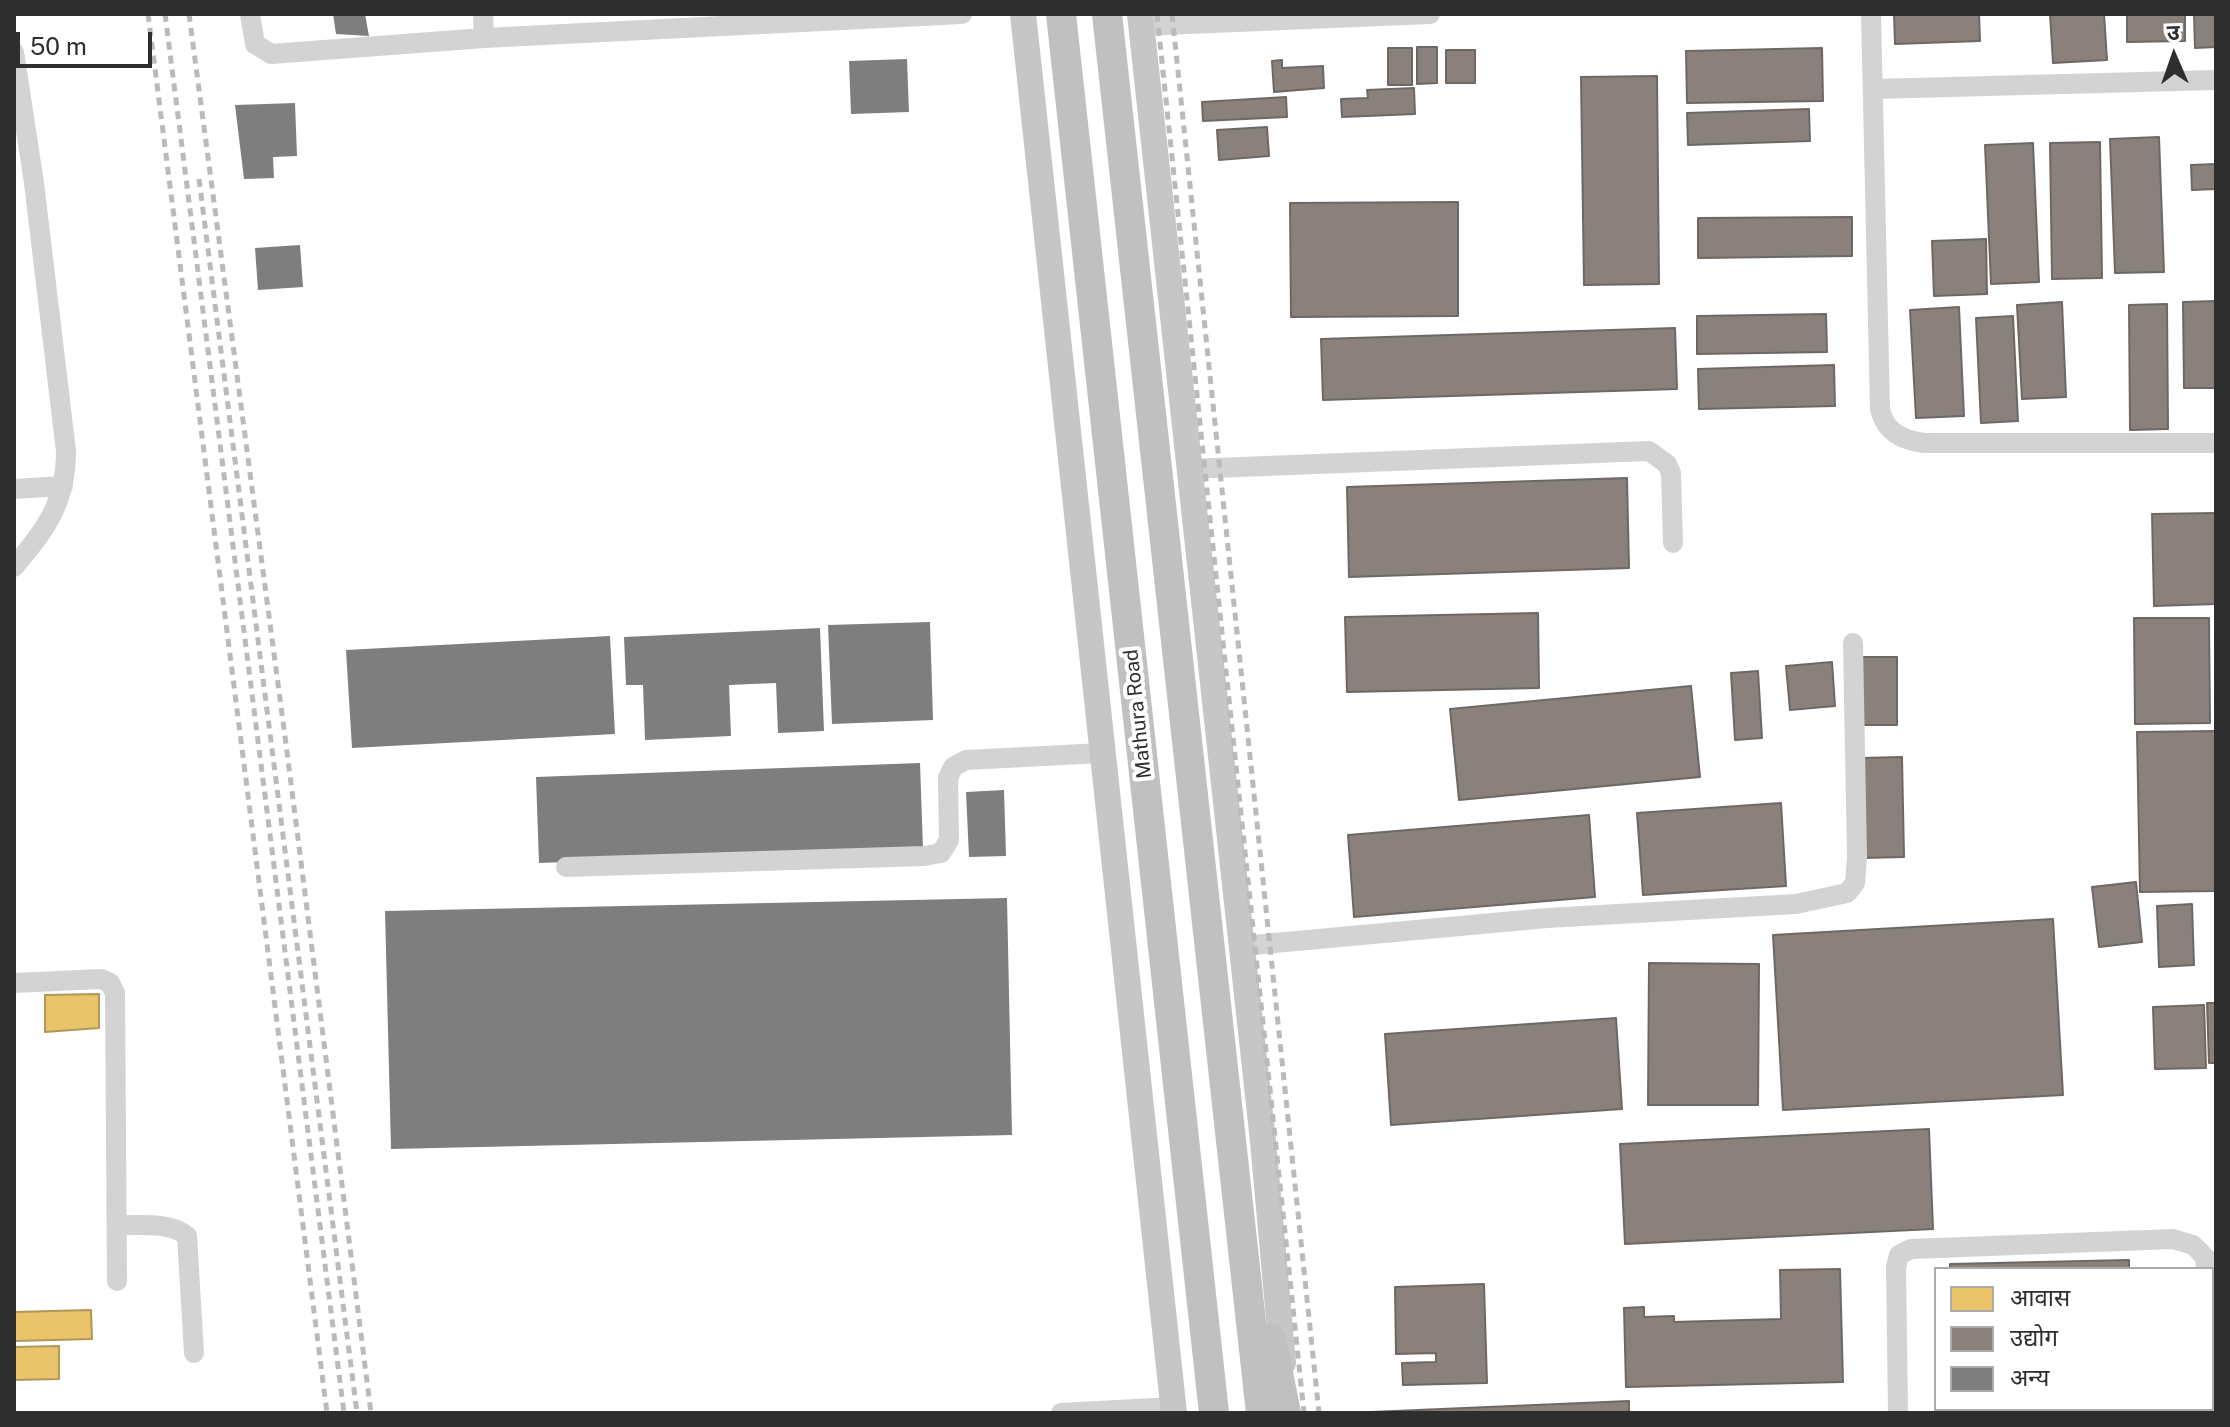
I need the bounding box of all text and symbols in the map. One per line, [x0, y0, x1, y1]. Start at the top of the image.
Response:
scale bar [20, 16, 156, 66]
north arrow [2134, 16, 2214, 96]
text: उ [2166, 19, 2180, 45]
text: 50 m [30, 32, 87, 60]
street label: Mathura Road [1119, 648, 1157, 780]
legend [1934, 1267, 2214, 1411]
text: आवास [2010, 1283, 2070, 1311]
text: उद्योग [2010, 1323, 2058, 1351]
text: अन्य [2010, 1363, 2049, 1391]

